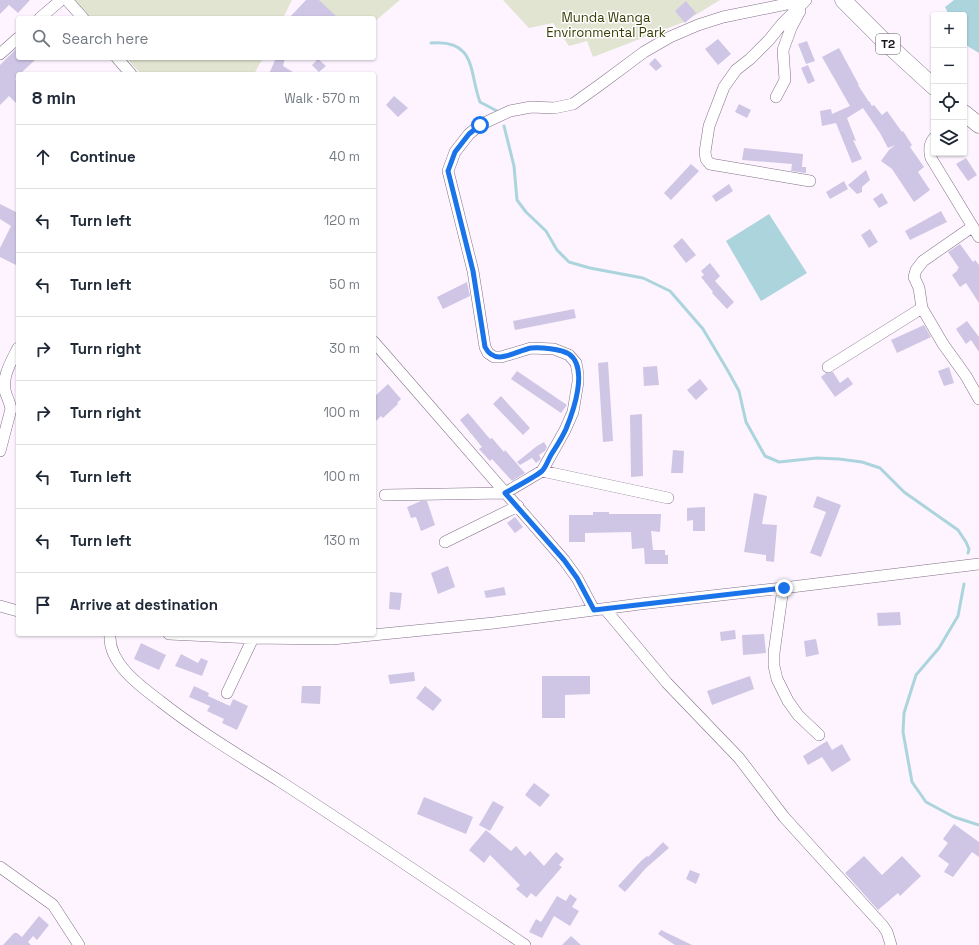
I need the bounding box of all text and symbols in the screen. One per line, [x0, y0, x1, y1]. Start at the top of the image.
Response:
park label: Munda Wanga Environmental Park [546, 9, 666, 41]
map controls [931, 12, 967, 156]
button: + [931, 12, 967, 48]
search box [16, 16, 376, 60]
icon: search [30, 27, 52, 49]
text: Search here [62, 29, 148, 48]
road number: T2 [876, 34, 900, 54]
button: − [931, 48, 967, 84]
button: locate [931, 84, 967, 120]
text: 8 min [32, 87, 76, 109]
text: Walk · 570 m [284, 90, 360, 107]
route start [471, 116, 489, 134]
button: layers [931, 120, 967, 156]
icon: ahead [32, 146, 54, 168]
text: Continue [70, 147, 136, 166]
text: 40 m [329, 148, 360, 165]
icon: left [32, 210, 54, 232]
text: Turn left [70, 211, 132, 230]
text: 120 m [324, 212, 360, 229]
icon: left [32, 274, 54, 296]
text: Turn left [70, 275, 132, 294]
text: 50 m [329, 276, 360, 293]
icon: right [32, 338, 54, 360]
text: Turn right [70, 339, 141, 358]
text: 30 m [329, 340, 360, 357]
icon: right [32, 402, 54, 424]
text: Turn right [70, 403, 141, 422]
text: 100 m [323, 404, 360, 421]
icon: left [32, 466, 54, 488]
text: Turn left [70, 467, 132, 486]
text: 100 m [323, 468, 360, 485]
icon: left [32, 530, 54, 552]
text: Turn left [70, 531, 132, 550]
text: 130 m [324, 532, 360, 549]
route end [775, 579, 793, 597]
icon: arrive [32, 594, 54, 616]
text: Arrive at destination [70, 595, 218, 614]

